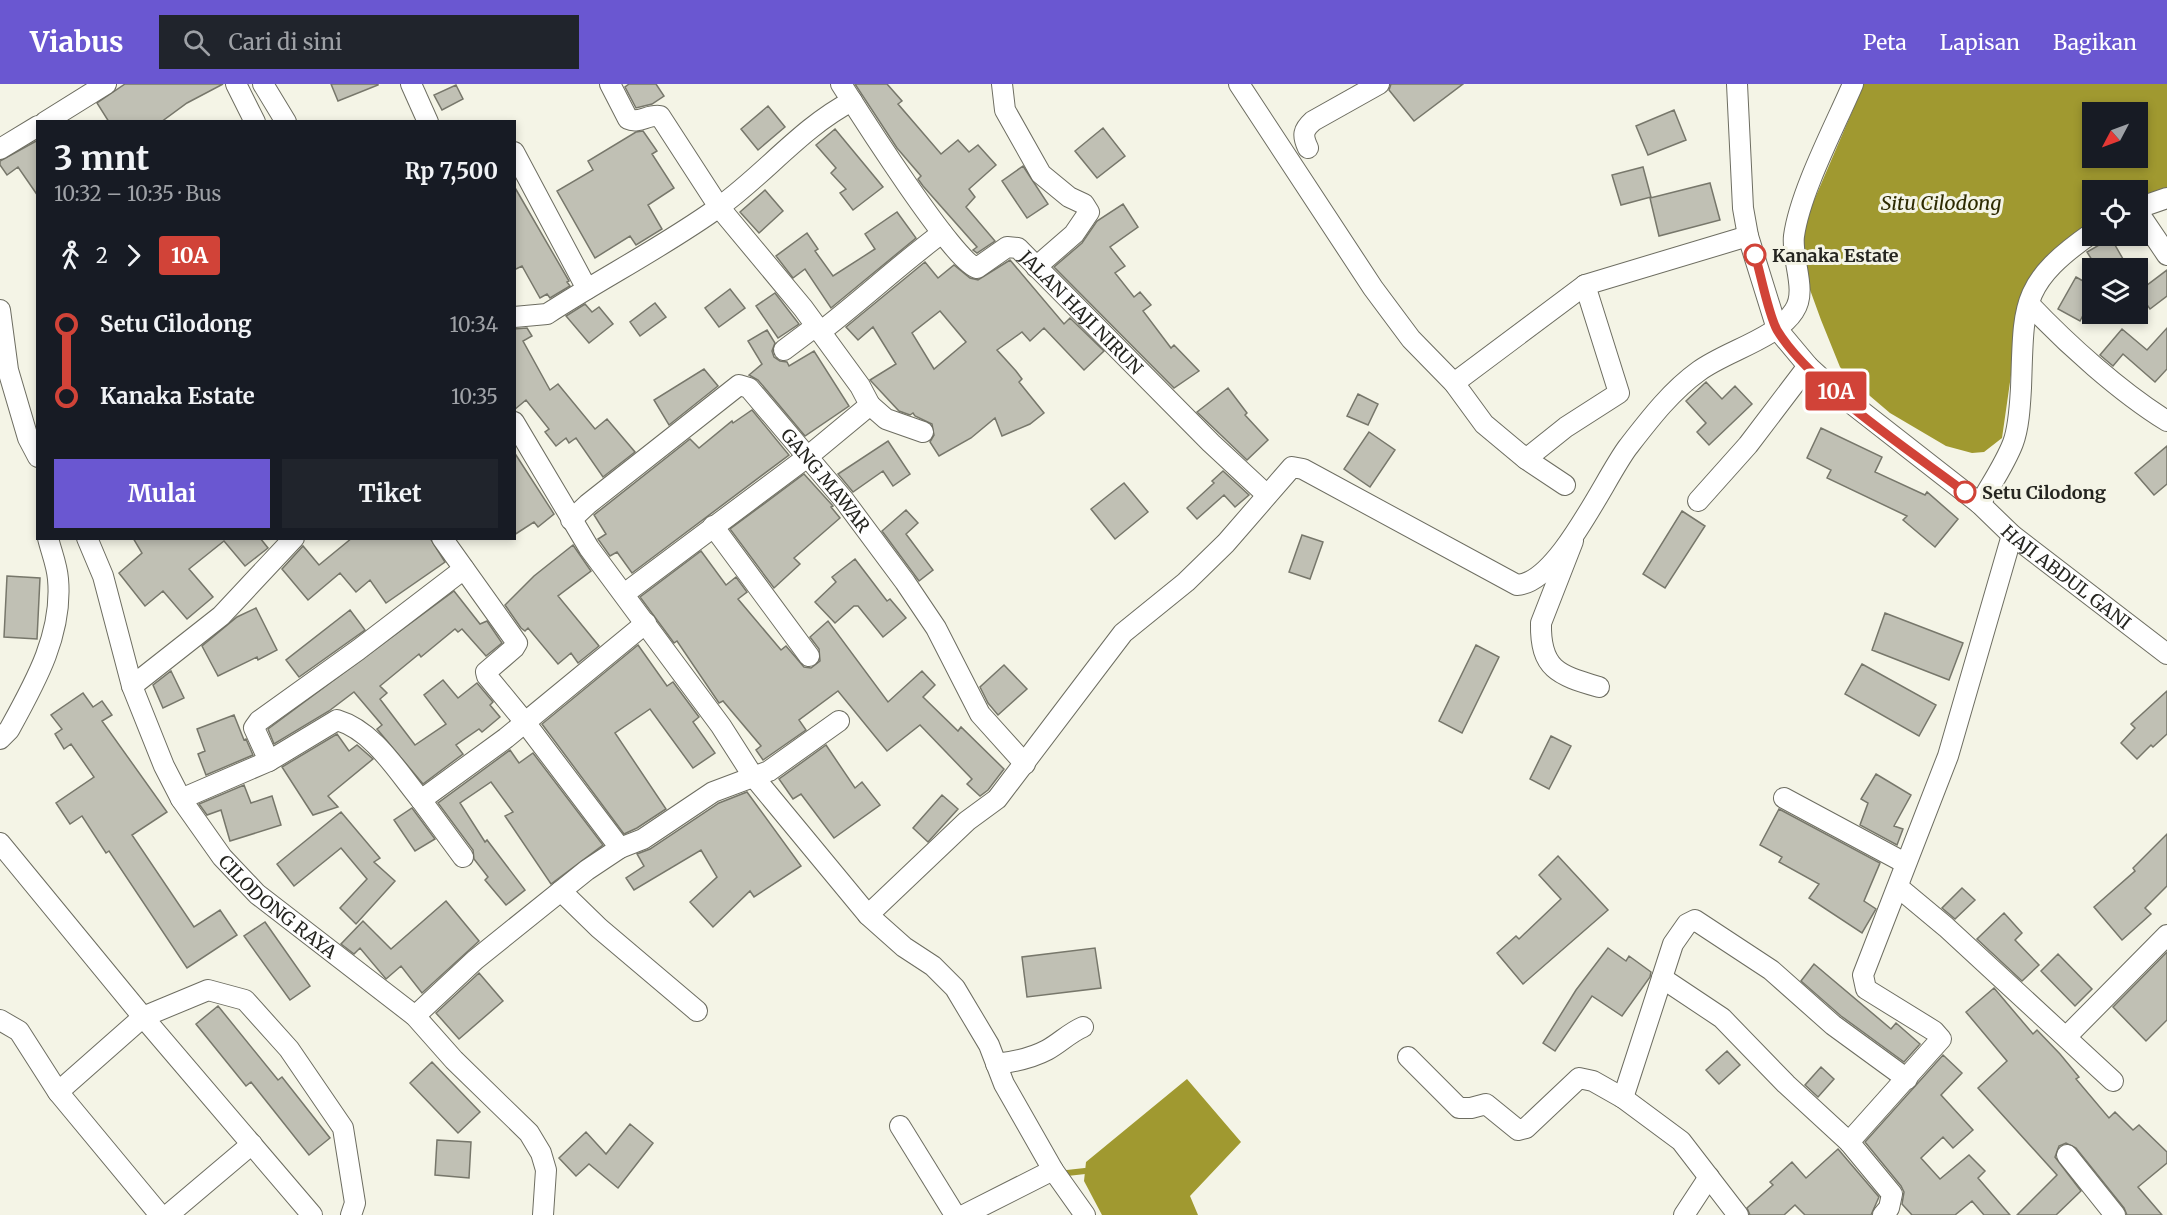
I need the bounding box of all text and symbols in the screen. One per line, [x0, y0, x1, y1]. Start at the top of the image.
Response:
search box [159, 15, 579, 69]
text: Viabus [30, 24, 123, 60]
icon: search [180, 26, 213, 59]
text: Cari di sini [228, 28, 342, 56]
text: Peta [1863, 29, 1907, 56]
text: Lapisan [1940, 29, 2020, 56]
text: Bagikan [2053, 29, 2137, 56]
north arrow [2082, 102, 2148, 168]
map controls [2082, 102, 2148, 324]
text: 3 mnt [54, 138, 149, 179]
text: Rp 7,500 [405, 157, 498, 185]
button: locate [2082, 180, 2148, 246]
text: 10:32 – 10:35 · Bus [54, 181, 221, 206]
water label: Situ Cilodong [1881, 190, 2001, 215]
icon: walk [54, 239, 87, 272]
icon: forward [117, 239, 150, 272]
text: 10A [171, 242, 208, 269]
text: 2 [96, 243, 108, 268]
street label: JALAN HAJI NIRUN [1014, 244, 1148, 379]
marker: Kanaka Estate [1744, 244, 1766, 266]
place label: Kanaka Estate [1772, 244, 1899, 267]
button: layers [2082, 258, 2148, 324]
text: Setu Cilodong [100, 310, 252, 338]
text: 10:34 [450, 312, 498, 337]
line badge: 10A [1802, 372, 1870, 410]
text: 10A [1817, 378, 1855, 405]
text: Kanaka Estate [100, 382, 255, 410]
text: 10:35 [451, 384, 498, 409]
street label: GANG MAWAR [776, 423, 876, 537]
button: Mulai [54, 459, 270, 528]
button: Tiket [282, 459, 498, 528]
marker: Setu Cilodong [1954, 481, 1976, 503]
place label: Setu Cilodong [1982, 481, 2106, 504]
street label: HAJI ABDUL GANI [1997, 520, 2136, 634]
street label: CILODONG RAYA [214, 849, 342, 963]

